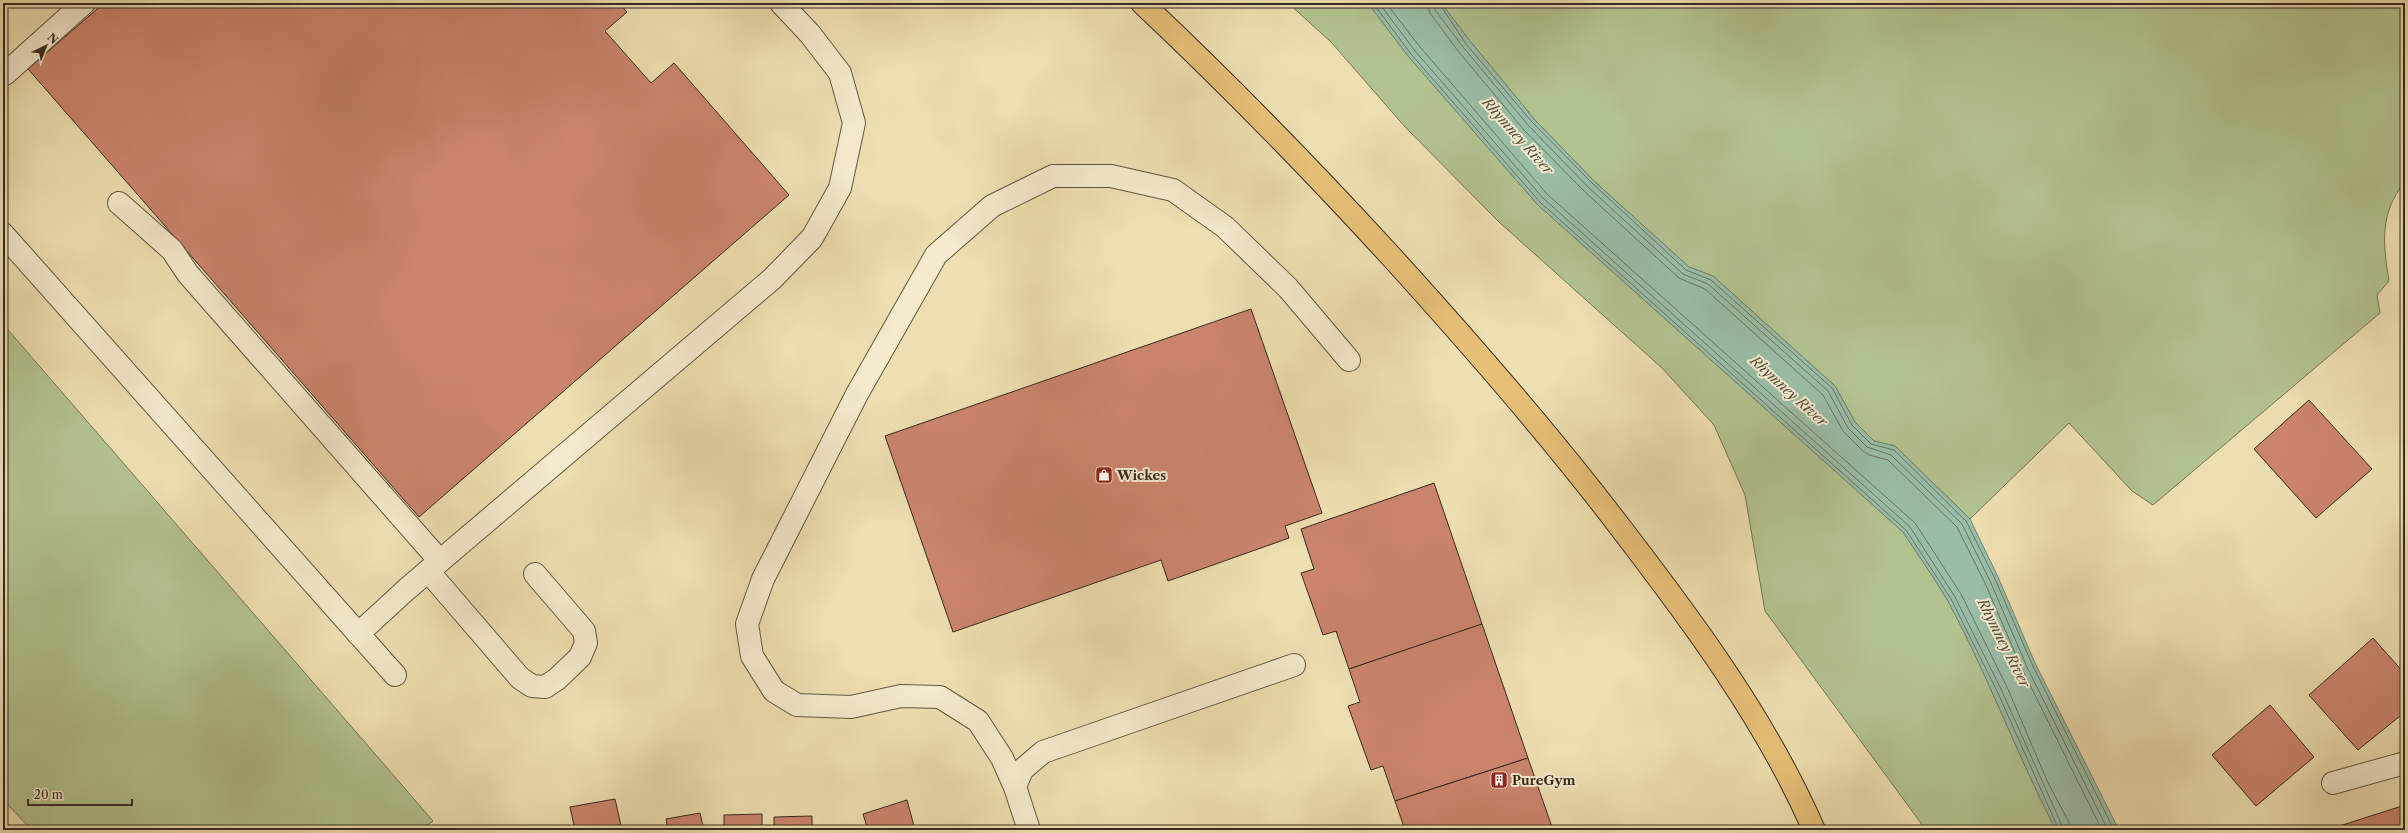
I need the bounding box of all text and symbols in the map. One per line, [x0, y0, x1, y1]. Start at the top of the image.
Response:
north arrow [26, 26, 66, 66]
text: N [45, 30, 61, 47]
water label: Rhymney River [1478, 93, 1558, 179]
water label: Rhymney River [1746, 351, 1832, 431]
shop icon: Wickes [1094, 465, 1114, 485]
place label: Wickes [1116, 467, 1166, 483]
water label: Rhymney River [1973, 594, 2035, 692]
building icon: PureGym [1489, 770, 1509, 790]
place label: PureGym [1512, 772, 1575, 788]
scale bar [28, 781, 132, 807]
text: 20 m [34, 787, 63, 802]

